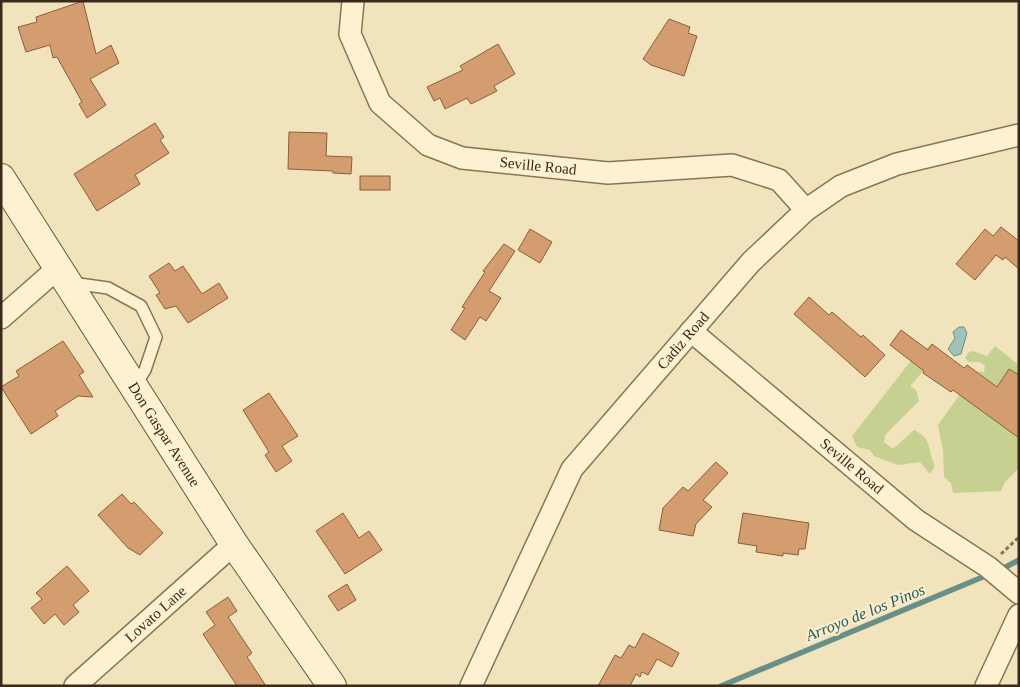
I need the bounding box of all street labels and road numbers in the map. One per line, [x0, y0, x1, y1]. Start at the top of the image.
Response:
street label: Seville Road [499, 154, 578, 178]
street label: Cadiz Road [654, 308, 712, 373]
street label: Don Gaspar Avenue [125, 379, 204, 490]
street label: Seville Road [817, 435, 887, 497]
street label: Lovato Lane [122, 582, 190, 645]

